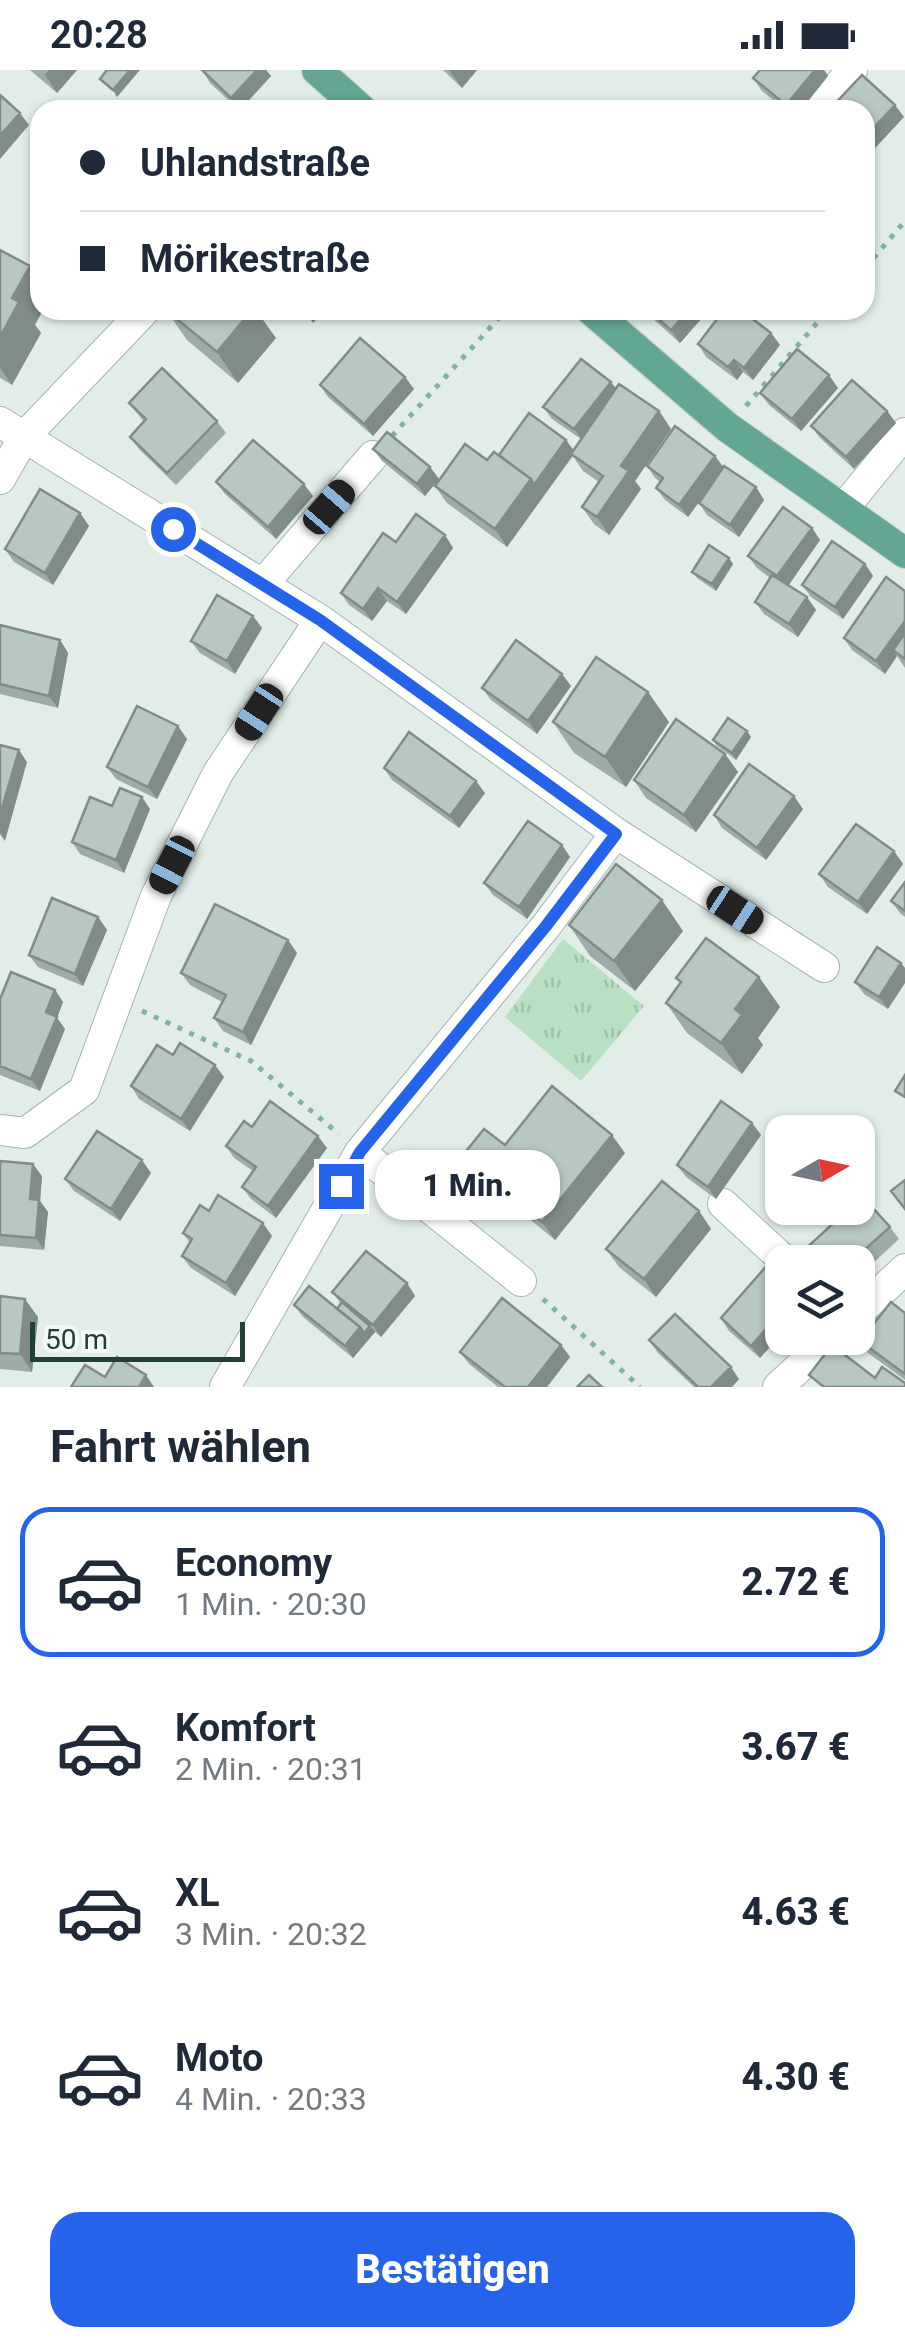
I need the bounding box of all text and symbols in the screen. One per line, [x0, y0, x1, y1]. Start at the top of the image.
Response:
text: 20:28 [50, 13, 148, 57]
text: Uhlandstraße [140, 141, 370, 185]
text: Mörikestraße [140, 237, 370, 281]
car [298, 475, 360, 539]
route start [151, 507, 196, 552]
car [230, 679, 288, 745]
car [145, 831, 199, 899]
car [702, 881, 768, 939]
north arrow [765, 1115, 875, 1225]
map controls [765, 1115, 875, 1355]
callout: 1 Min. [376, 1151, 561, 1221]
route end [319, 1164, 364, 1209]
text: 1 Min. [422, 1166, 513, 1204]
button: layers [765, 1245, 875, 1355]
scale bar [30, 1317, 245, 1362]
text: 50 m [45, 1323, 108, 1356]
text: Fahrt wählen [50, 1420, 311, 1473]
icon: car [55, 1537, 145, 1627]
text: Economy [175, 1541, 332, 1585]
text: 2.72 € [742, 1560, 850, 1604]
text: 1 Min. · 20:30 [175, 1585, 367, 1623]
icon: car [55, 1702, 145, 1792]
text: Komfort [175, 1706, 316, 1750]
text: 3.67 € [742, 1725, 850, 1769]
text: 2 Min. · 20:31 [175, 1750, 367, 1788]
icon: car [55, 1867, 145, 1957]
text: XL [175, 1871, 220, 1915]
text: 4.63 € [742, 1890, 850, 1934]
text: 3 Min. · 20:32 [175, 1915, 367, 1953]
icon: car [55, 2032, 145, 2122]
text: Moto [175, 2036, 264, 2080]
text: 4.30 € [742, 2055, 850, 2099]
text: 4 Min. · 20:33 [175, 2080, 367, 2118]
button: Bestätigen [50, 2212, 855, 2327]

